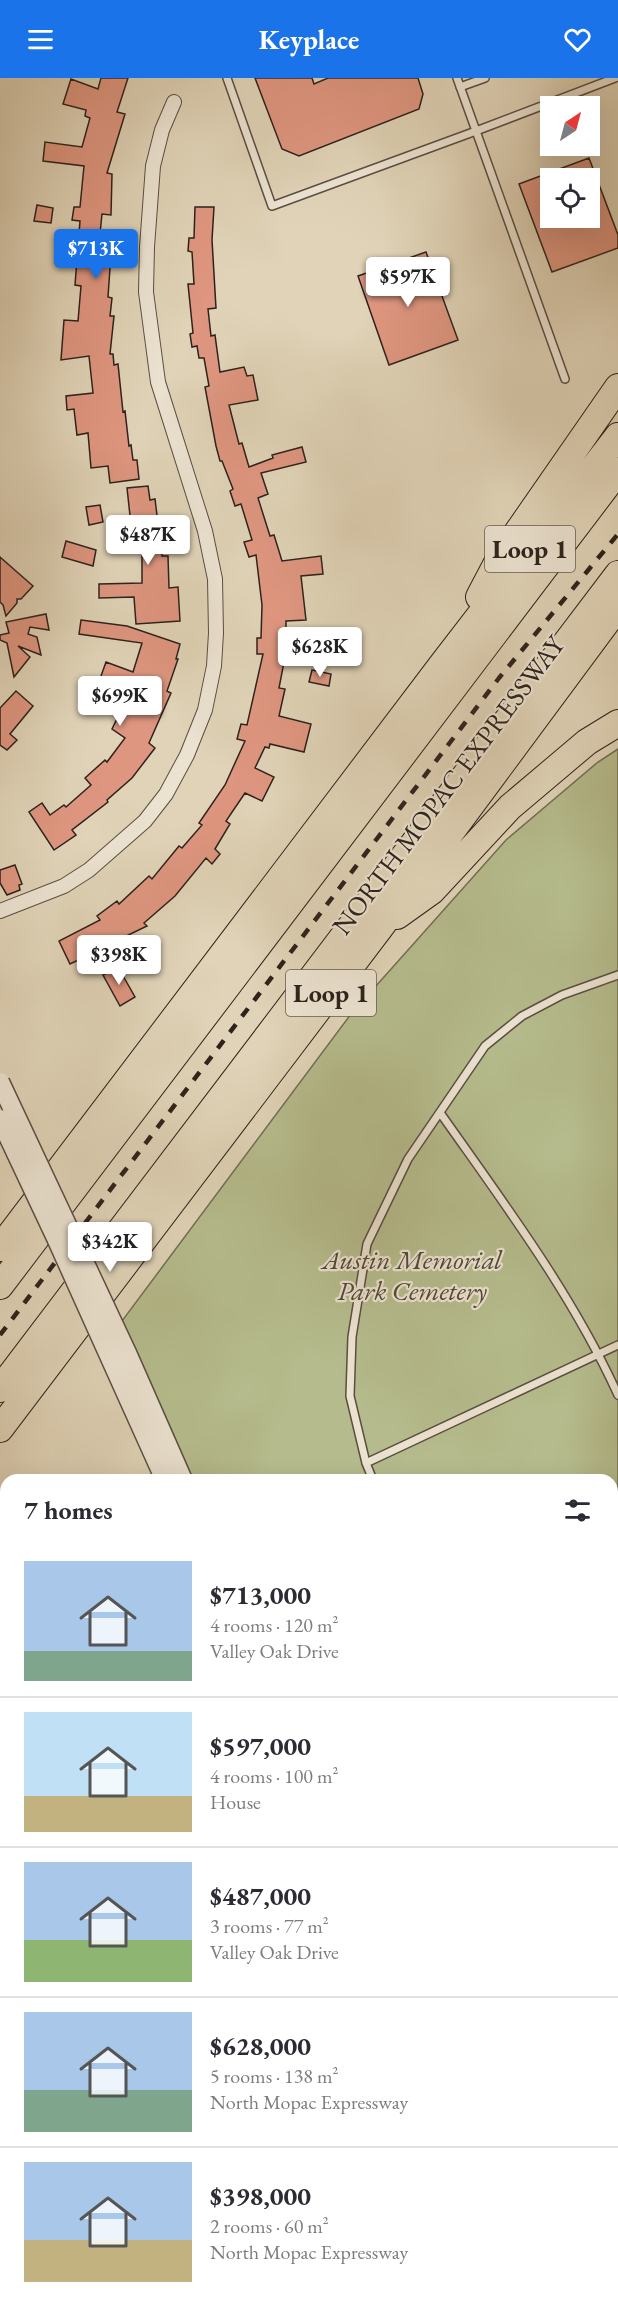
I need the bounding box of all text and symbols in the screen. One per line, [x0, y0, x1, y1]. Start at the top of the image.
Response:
text: Keyplace [259, 22, 359, 57]
icon: menu [24, 23, 57, 56]
icon: heart [561, 23, 594, 56]
north arrow [540, 96, 600, 156]
map controls [540, 96, 600, 228]
button: locate [540, 168, 600, 228]
pin: $713K [54, 229, 138, 280]
text: $713K [68, 235, 124, 261]
pin: $597K [366, 257, 450, 308]
text: $597K [380, 263, 436, 289]
pin: $487K [106, 515, 190, 566]
text: $487K [120, 521, 176, 547]
road number: Loop 1 [485, 526, 575, 572]
pin: $628K [278, 627, 362, 678]
street label: NORTH MOPAC EXPRESSWAY [324, 627, 573, 942]
text: $628K [292, 633, 348, 659]
pin: $699K [78, 676, 162, 727]
text: $699K [92, 682, 148, 708]
pin: $398K [77, 935, 161, 986]
text: $398K [91, 941, 147, 967]
road number: Loop 1 [286, 970, 376, 1016]
pin: $342K [68, 1222, 152, 1273]
text: $342K [82, 1228, 138, 1254]
park label: Austin Memorial Park Cemetery [320, 1242, 503, 1308]
text: 7 homes [24, 1493, 113, 1527]
icon: filters [561, 1494, 594, 1527]
text: $713,000 [210, 1578, 311, 1612]
icon: home [72, 1585, 144, 1657]
text: 4 rooms · 120 m² [210, 1612, 338, 1638]
text: Valley Oak Drive [210, 1638, 339, 1664]
text: $597,000 [210, 1729, 311, 1763]
icon: home [72, 1736, 144, 1808]
text: 4 rooms · 100 m² [210, 1763, 338, 1789]
text: House [210, 1789, 261, 1815]
text: $487,000 [210, 1879, 311, 1913]
icon: home [72, 1886, 144, 1958]
text: 3 rooms · 77 m² [210, 1913, 329, 1939]
text: Valley Oak Drive [210, 1939, 339, 1965]
text: $628,000 [210, 2029, 311, 2063]
icon: home [72, 2036, 144, 2108]
text: 5 rooms · 138 m² [210, 2063, 338, 2089]
text: North Mopac Expressway [210, 2089, 408, 2115]
text: $398,000 [210, 2179, 311, 2213]
icon: home [72, 2186, 144, 2258]
text: 2 rooms · 60 m² [210, 2213, 329, 2239]
text: North Mopac Expressway [210, 2239, 408, 2265]

